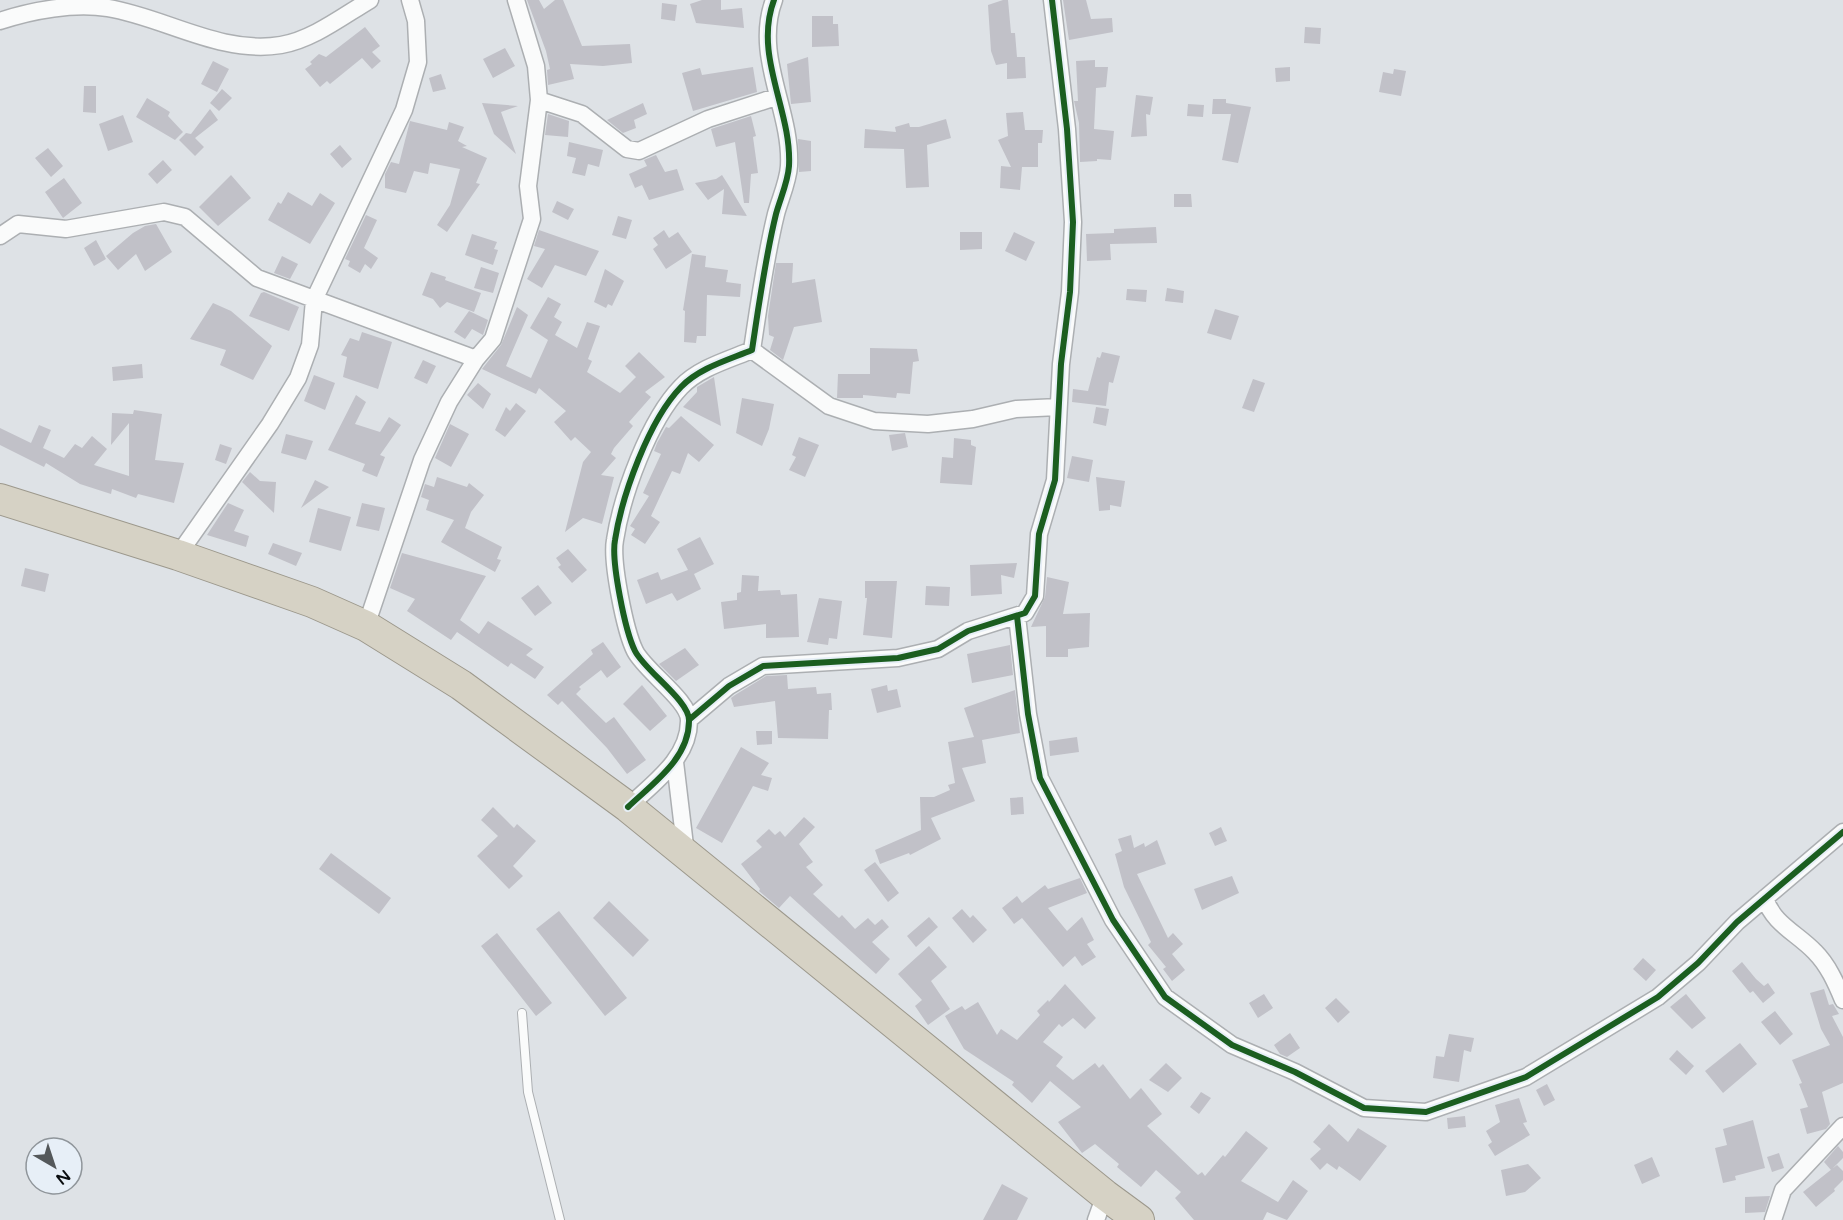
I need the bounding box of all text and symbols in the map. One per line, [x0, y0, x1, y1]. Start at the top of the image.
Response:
north arrow [24, 1136, 84, 1196]
text: N [52, 1165, 74, 1189]

